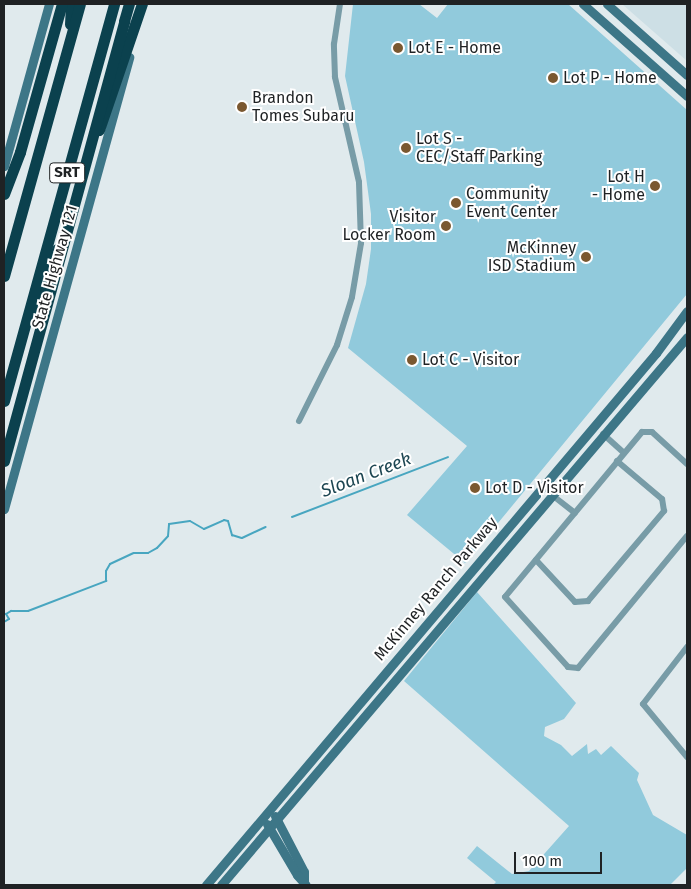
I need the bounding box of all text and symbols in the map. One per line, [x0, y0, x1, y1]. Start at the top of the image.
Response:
place label: Lot E - Home [408, 38, 501, 58]
marker: Lot E - Home [392, 42, 404, 54]
place label: Lot P - Home [563, 68, 657, 88]
marker: Lot P - Home [547, 72, 559, 84]
place label: Brandon Tomes Subaru [252, 88, 354, 126]
marker: Brandon Tomes Subaru [236, 101, 248, 113]
place label: Lot S - CEC/Staff Parking [416, 129, 542, 167]
marker: Lot S - CEC/Staff Parking [400, 142, 412, 154]
road number: SRT [48, 160, 86, 186]
place label: Lot H - Home [592, 167, 645, 205]
marker: Lot H - Home [649, 180, 661, 192]
place label: Community Event Center [466, 184, 557, 222]
marker: Community Event Center [450, 197, 462, 209]
street label: State Highway 121 [28, 203, 82, 331]
place label: Visitor Locker Room [342, 207, 436, 245]
marker: Visitor Locker Room [440, 220, 452, 232]
place label: McKinney ISD Stadium [488, 238, 576, 276]
marker: McKinney ISD Stadium [580, 251, 592, 263]
place label: Lot C - Visitor [422, 350, 519, 370]
marker: Lot C - Visitor [406, 354, 418, 366]
water label: Sloan Creek [318, 448, 414, 502]
place label: Lot D - Visitor [485, 478, 584, 498]
marker: Lot D - Visitor [469, 482, 481, 494]
street label: McKinney Ranch Parkway [370, 513, 502, 665]
scale bar [516, 842, 604, 874]
text: 100 m [522, 852, 562, 870]

